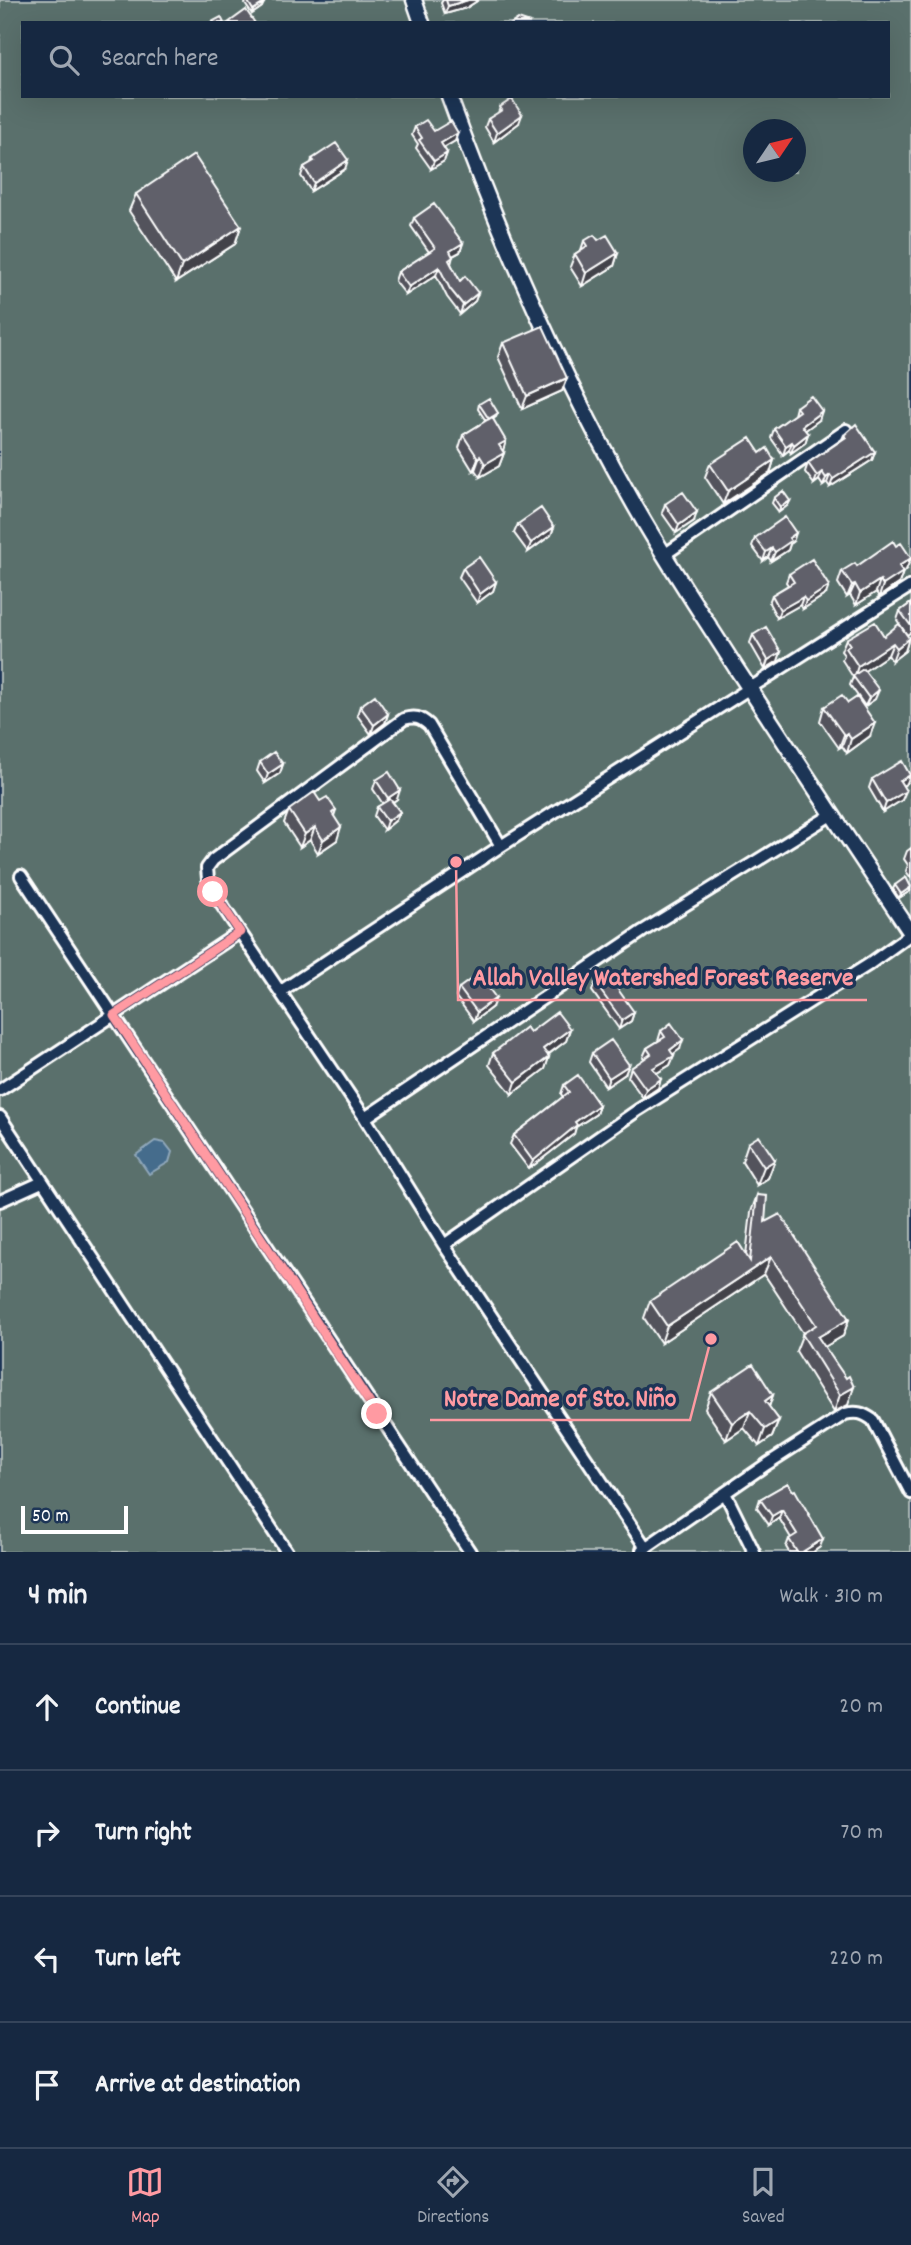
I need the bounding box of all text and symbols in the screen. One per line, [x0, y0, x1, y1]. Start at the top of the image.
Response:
search box [21, 21, 890, 98]
icon: search [45, 41, 83, 79]
text: Search here [101, 41, 219, 78]
north arrow [743, 119, 806, 182]
route start [197, 876, 228, 907]
callout: Allah Valley Watershed Forest Reserve [458, 953, 867, 1000]
text: Allah Valley Watershed Forest Reserve [472, 961, 854, 998]
callout: Notre Dame of Sto. Niño [430, 1373, 690, 1420]
text: Notre Dame of Sto. Niño [444, 1382, 677, 1419]
route end [361, 1398, 392, 1429]
scale bar [21, 1503, 128, 1535]
text: 50 m [32, 1504, 69, 1531]
text: 4 min [28, 1576, 87, 1619]
text: Walk · 310 m [779, 1581, 883, 1614]
icon: ahead [28, 1688, 66, 1726]
text: Continue [95, 1689, 180, 1726]
text: 20 m [839, 1691, 883, 1724]
icon: right [28, 1814, 66, 1852]
text: Turn right [95, 1815, 192, 1852]
text: 70 m [841, 1817, 883, 1850]
icon: left [28, 1940, 66, 1978]
text: Turn left [95, 1941, 181, 1978]
text: 220 m [829, 1943, 883, 1976]
icon: arrive [28, 2066, 66, 2104]
text: Arrive at destination [95, 2067, 300, 2104]
tab: Map [126, 2163, 164, 2232]
tab: Directions [417, 2163, 489, 2232]
tab: Saved [742, 2163, 785, 2232]

